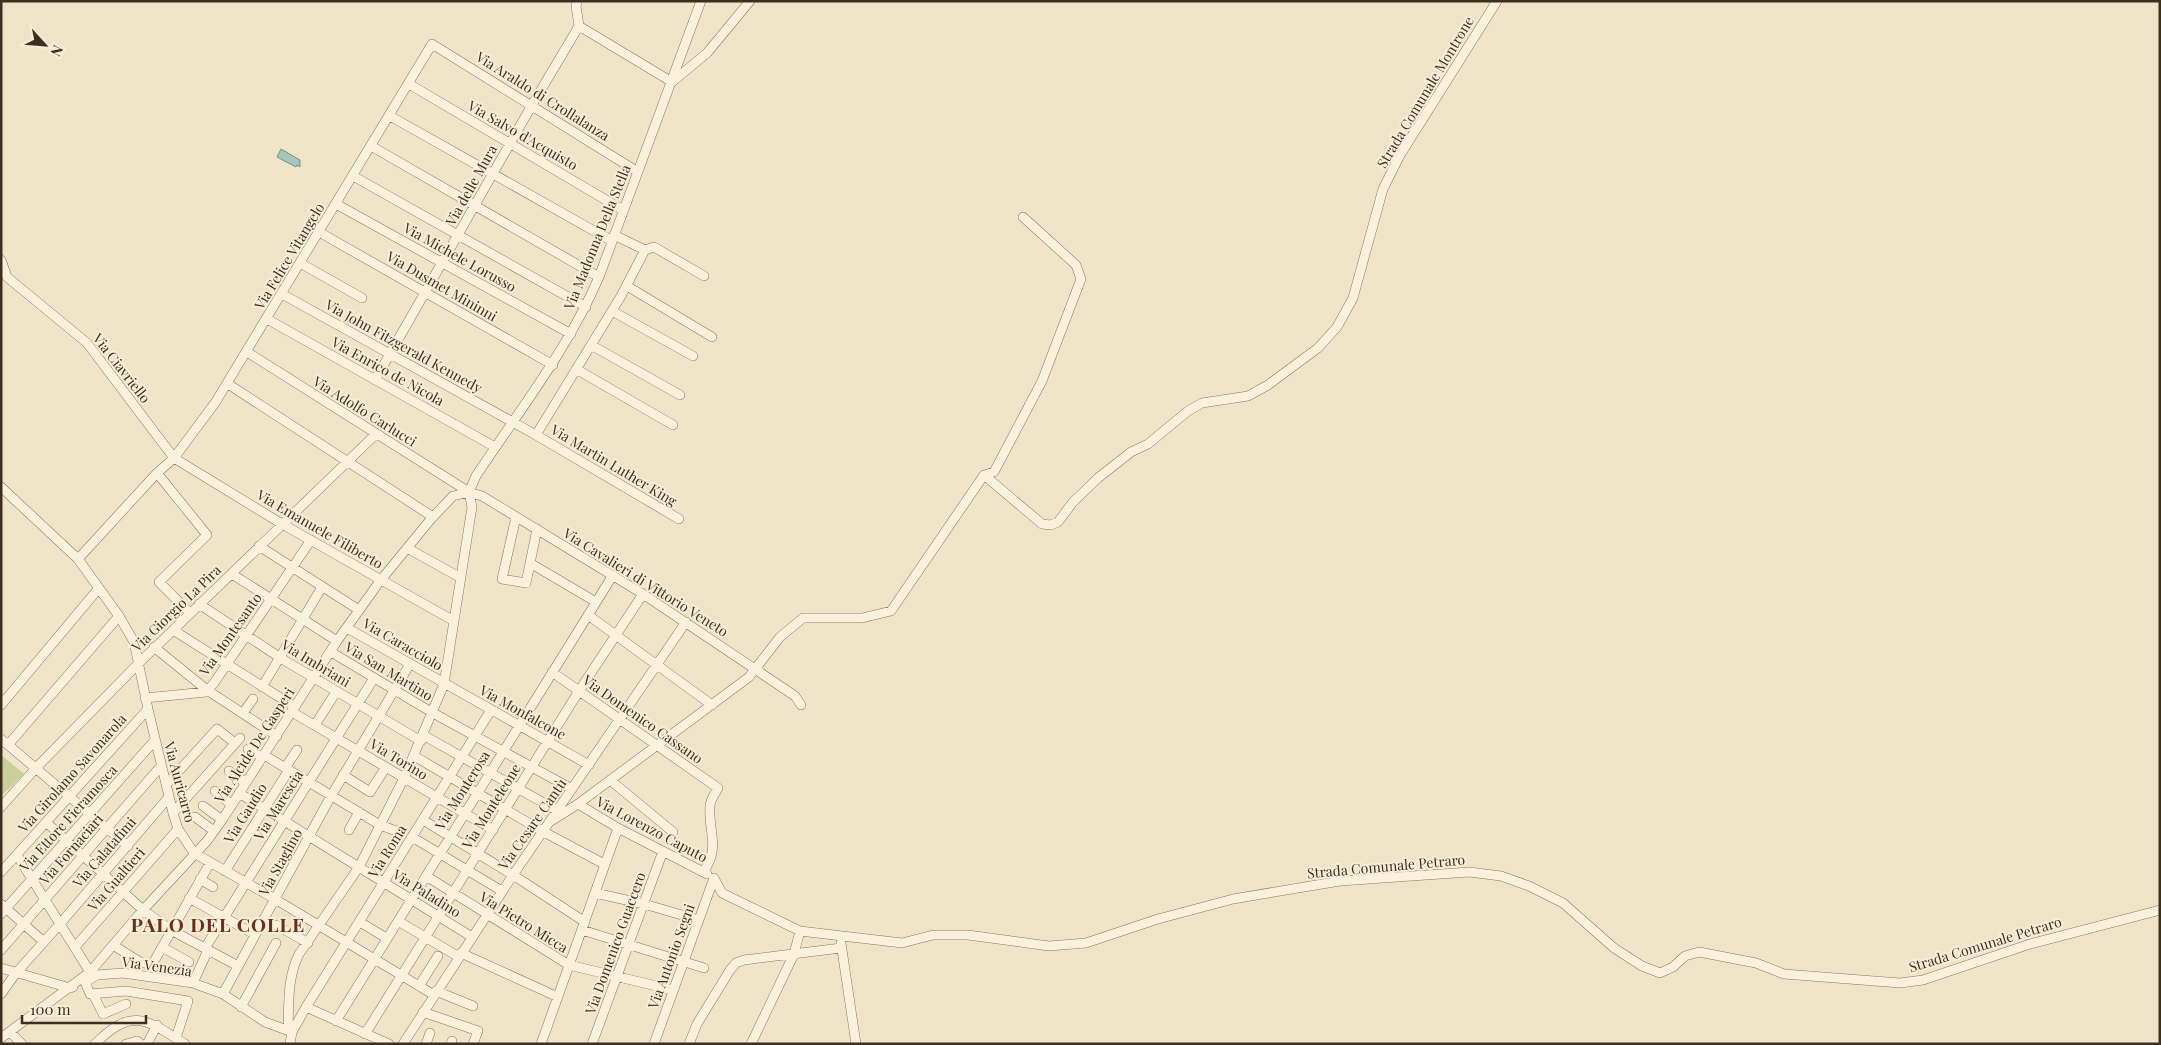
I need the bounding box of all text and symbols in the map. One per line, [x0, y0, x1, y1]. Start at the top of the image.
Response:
street label: Strada Comunale Montrone [1372, 13, 1478, 171]
north arrow [20, 20, 70, 70]
text: N [46, 42, 68, 60]
street label: Via Araldo di Crollalanza [472, 47, 613, 145]
street label: Via Salvo d'Acquisto [464, 95, 582, 174]
street label: Via delle Mura [440, 141, 501, 230]
street label: Via Madonna Della Stella [559, 162, 635, 313]
street label: Via Felice Vitangelo [249, 199, 328, 314]
street label: Via Michele Lorusso [399, 218, 520, 296]
street label: Via Dusmet Mininni [382, 246, 501, 325]
street label: Via John Fitzgerald Kennedy [321, 294, 486, 397]
street label: Via Ciavriello [88, 329, 155, 407]
street label: Via Enrico de Nicola [327, 332, 448, 410]
street label: Via Adolfo Carlucci [309, 371, 420, 451]
street label: Via Martin Luther King [547, 419, 681, 511]
street label: Via Emanuele Filiberto [253, 485, 387, 573]
street label: Via Cavalieri di Vittorio Veneto [559, 523, 732, 641]
street label: Via Giorgio La Pira [126, 560, 225, 656]
street label: Via Montesanto [194, 589, 266, 680]
street label: Via Caracciolo [359, 613, 447, 675]
street label: Via Imbriani [277, 634, 354, 691]
street label: Via San Martino [341, 637, 437, 705]
street label: Via Domenico Cassano [578, 670, 707, 768]
street label: Via Monfalcone [475, 680, 570, 744]
street label: Via Alcide De Gasperi [209, 684, 298, 807]
street label: Via Girolamo Savonarola [13, 710, 130, 837]
street label: Via Torino [366, 734, 432, 784]
street label: Via Auricarro [160, 739, 200, 825]
street label: Via Monterosa [430, 747, 494, 834]
street label: Via Monteleone [457, 760, 525, 853]
street label: Via Ettore Fieramosca [14, 761, 121, 876]
street label: Via Marescia [248, 766, 307, 844]
street label: Via Cesare Cantù [493, 775, 571, 874]
street label: Via Gaudio [218, 779, 271, 848]
street label: Via Lorenzo Caputo [592, 791, 711, 867]
street label: Via Fornaciari [34, 810, 107, 889]
street label: Via Calatafimi [67, 813, 140, 892]
street label: Via Roma [363, 821, 411, 882]
street label: Via Staglino [253, 825, 306, 900]
street label: Via Gualtieri [83, 843, 149, 916]
street label: Strada Comunale Petraro [1306, 850, 1466, 882]
street label: Via Paladino [388, 864, 465, 922]
street label: Via Domenico Guaccero [580, 869, 650, 1018]
street label: Via Pietro Micca [475, 887, 572, 957]
street label: Via Antonio Segni [643, 901, 699, 1012]
district label: PALO DEL COLLE [131, 911, 305, 937]
street label: Strada Comunale Petraro [1906, 912, 2064, 976]
street label: Via Venezia [120, 952, 193, 980]
scale bar [22, 992, 146, 1024]
text: 100 m [30, 999, 71, 1019]

